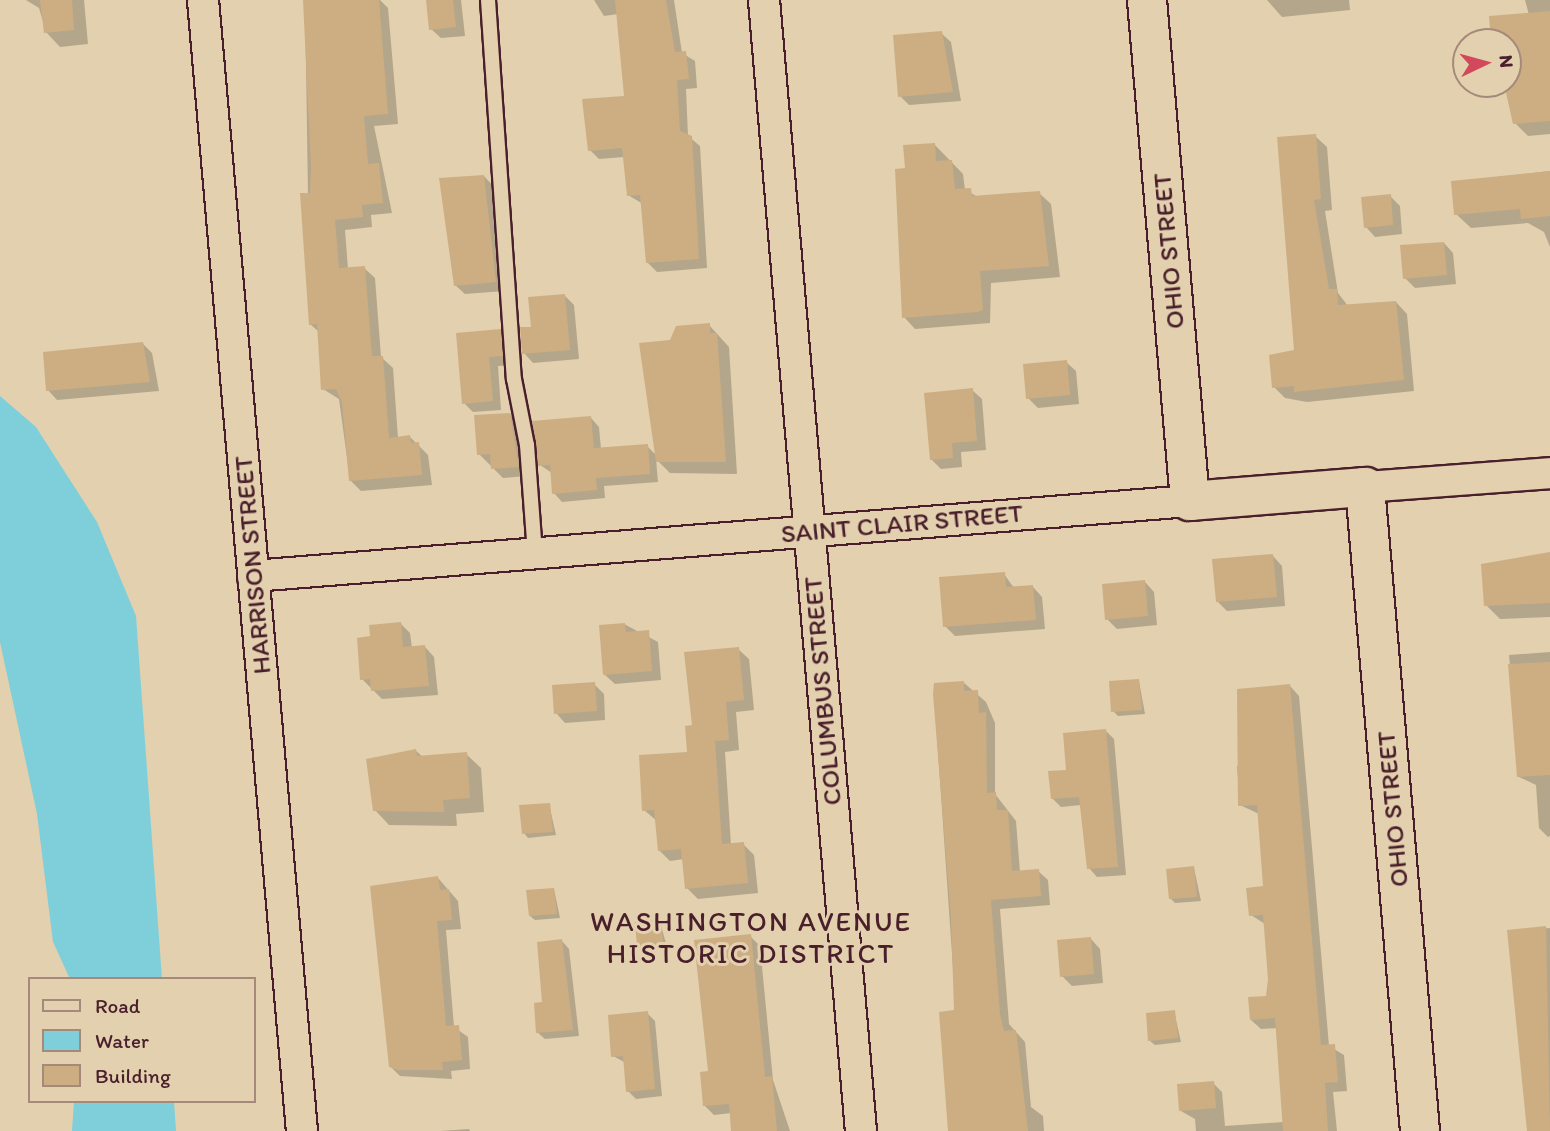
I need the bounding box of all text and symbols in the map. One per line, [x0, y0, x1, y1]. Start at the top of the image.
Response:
north arrow [1452, 28, 1522, 98]
text: N [1494, 54, 1518, 69]
street label: OHIO STREET [1147, 171, 1191, 331]
street label: HARRISON STREET [228, 455, 278, 675]
street label: SAINT CLAIR STREET [781, 498, 1023, 550]
street label: COLUMBUS STREET [797, 575, 849, 807]
street label: OHIO STREET [1371, 729, 1415, 889]
district label: WASHINGTON AVENUE HISTORIC DISTRICT [593, 904, 909, 970]
legend [28, 977, 256, 1103]
text: Road [95, 993, 140, 1018]
text: Water [95, 1028, 149, 1053]
text: Building [95, 1063, 171, 1088]

